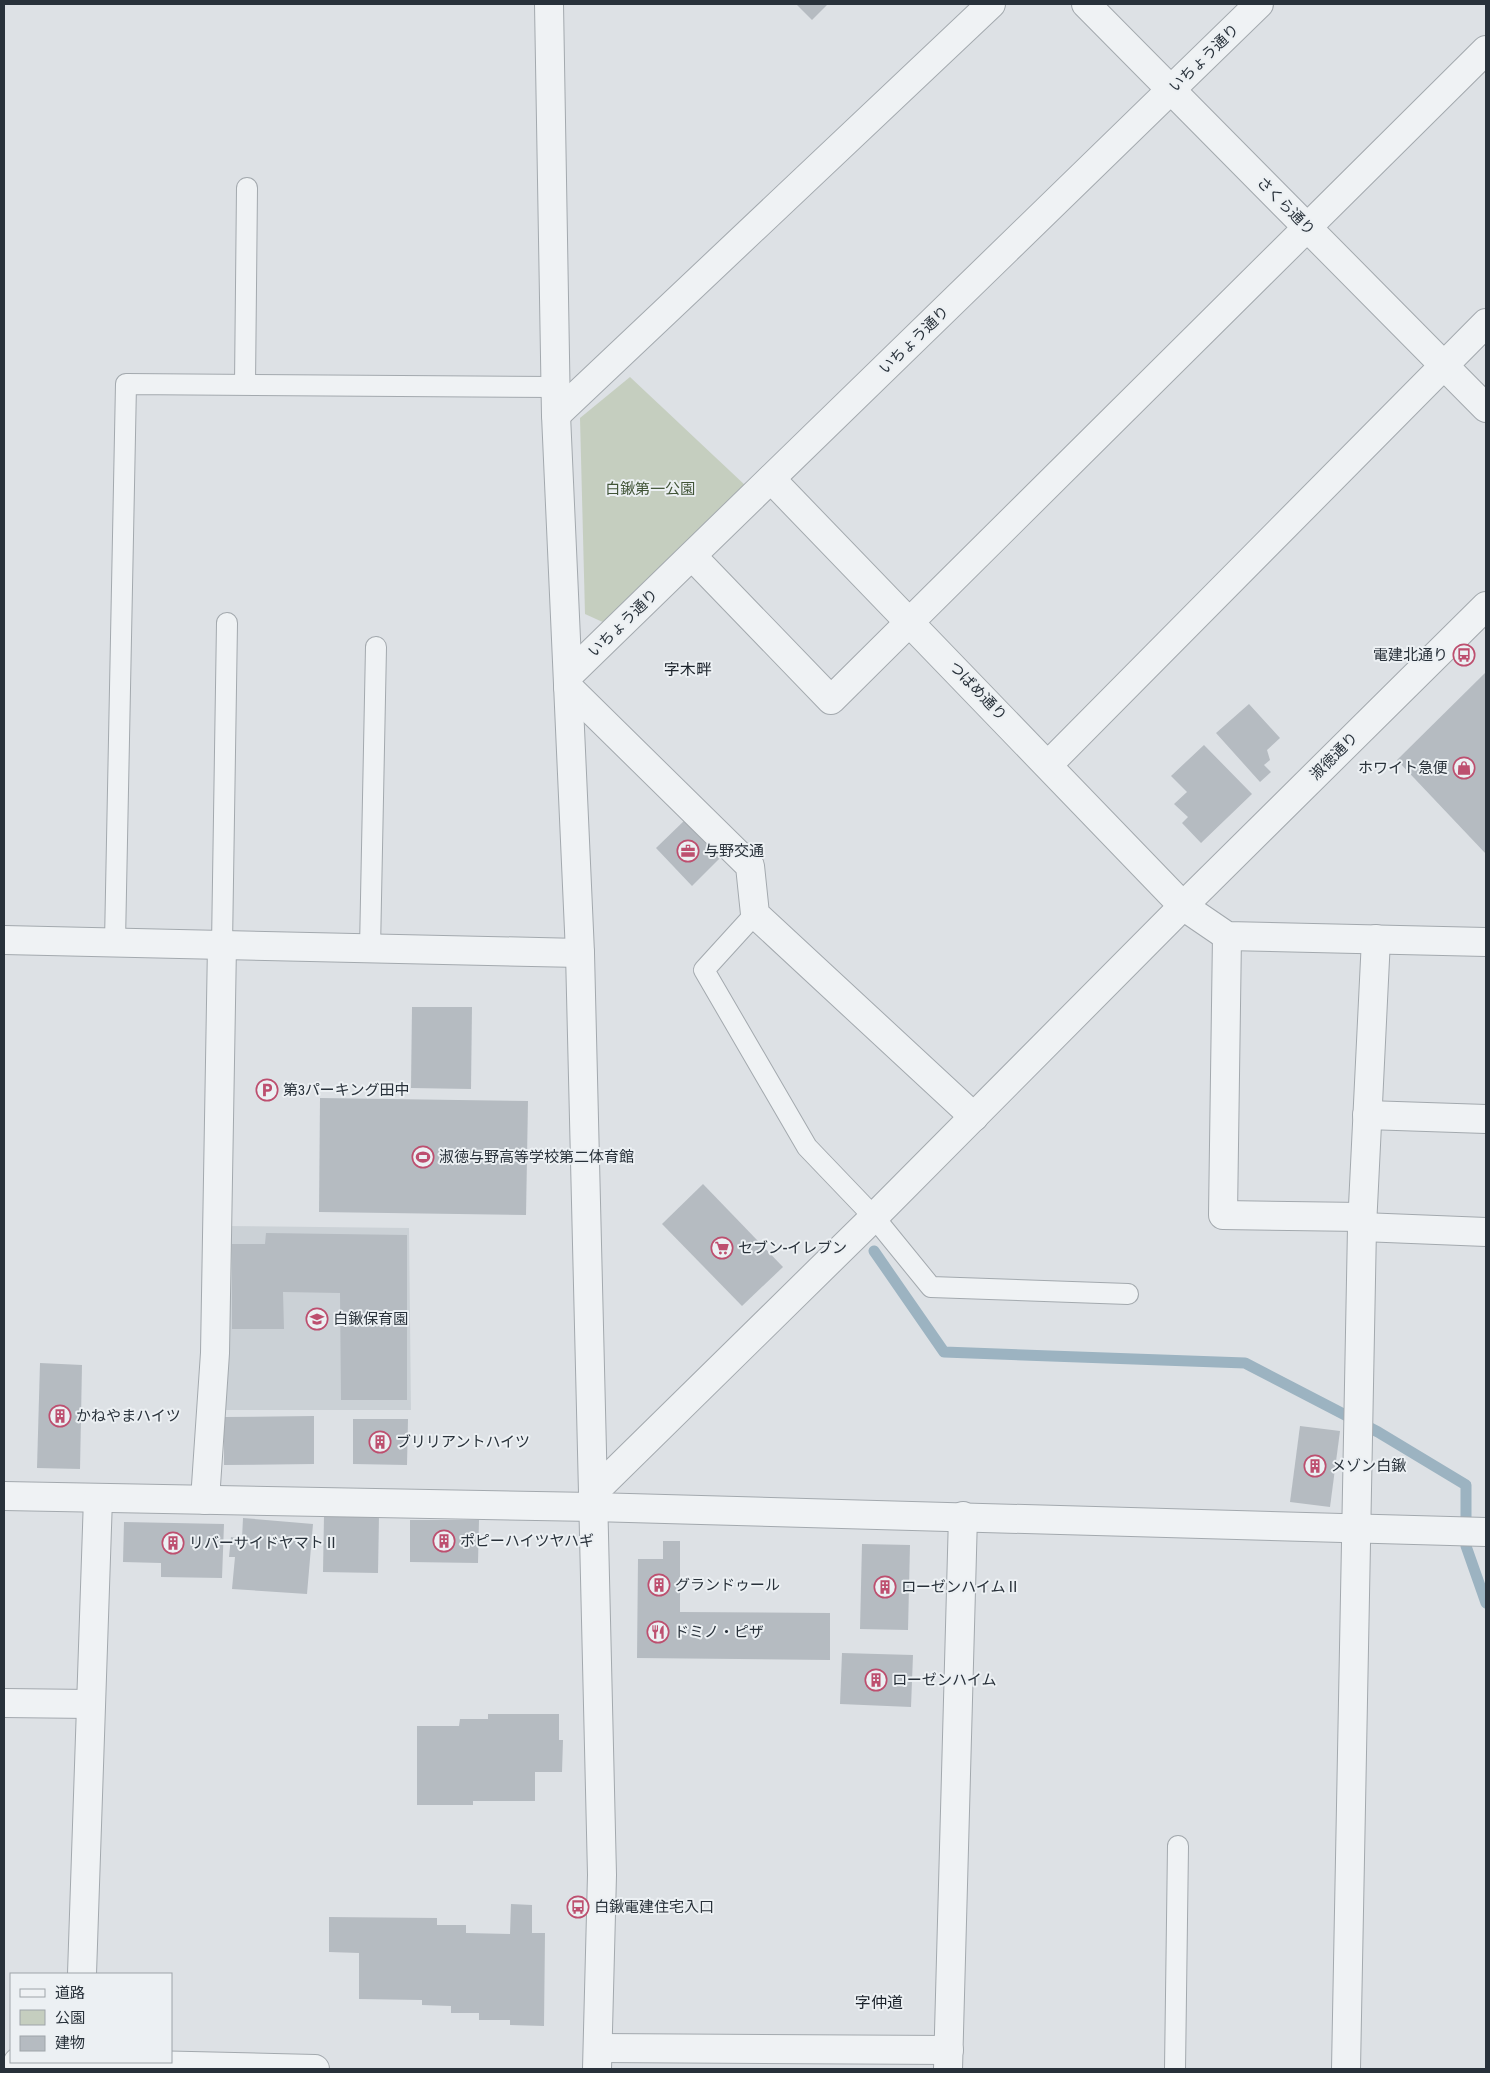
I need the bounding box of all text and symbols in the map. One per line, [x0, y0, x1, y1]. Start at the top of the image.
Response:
street label: いちょう通り [1164, 19, 1243, 96]
street label: さくら通り [1252, 172, 1320, 240]
street label: いちょう通り [874, 301, 953, 378]
park label: 白鍬第一公園 [605, 478, 695, 499]
street label: いちょう通り [583, 584, 662, 661]
bus stop icon: 電建北通り [1452, 643, 1476, 667]
place label: 電建北通り [1373, 644, 1448, 665]
street label: つばめ通り [945, 656, 1012, 725]
district label: 字木畔 [664, 658, 712, 680]
street label: 淑徳通り [1305, 727, 1362, 784]
shop icon: ホワイト急便 [1452, 756, 1476, 780]
place label: ホワイト急便 [1358, 757, 1448, 778]
office icon: 与野交通 [676, 839, 700, 863]
place label: 与野交通 [704, 840, 764, 861]
parking icon: 第3パーキング田中 [255, 1078, 279, 1102]
place label: 第3パーキング田中 [283, 1079, 409, 1100]
sports icon: 淑徳与野高等学校第二体育館 [411, 1145, 435, 1169]
place label: 淑徳与野高等学校第二体育館 [439, 1146, 634, 1167]
supermarket icon: セブン-イレブン [710, 1236, 734, 1260]
place label: セブン-イレブン [738, 1237, 847, 1258]
school or university icon: 白鍬保育園 [305, 1307, 329, 1331]
place label: 白鍬保育園 [333, 1308, 408, 1329]
building icon: かねやまハイツ [48, 1404, 72, 1428]
place label: かねやまハイツ [76, 1405, 181, 1426]
building icon: ブリリアントハイツ [368, 1430, 392, 1454]
place label: ブリリアントハイツ [396, 1431, 530, 1452]
building icon: メゾン白鍬 [1303, 1454, 1327, 1478]
place label: メゾン白鍬 [1331, 1455, 1406, 1476]
building icon: ポピーハイツヤハギ [432, 1529, 456, 1553]
place label: ポピーハイツヤハギ [460, 1530, 594, 1551]
building icon: リバーサイドヤマトⅡ [161, 1531, 185, 1555]
place label: リバーサイドヤマトⅡ [189, 1532, 339, 1553]
building icon: グランドゥール [647, 1573, 671, 1597]
place label: グランドゥール [675, 1574, 780, 1595]
building icon: ローゼンハイムⅡ [873, 1575, 897, 1599]
place label: ローゼンハイムⅡ [901, 1576, 1020, 1597]
restaurant icon: ドミノ・ピザ [646, 1620, 670, 1644]
place label: ドミノ・ピザ [674, 1621, 764, 1642]
building icon: ローゼンハイム [864, 1668, 888, 1692]
place label: ローゼンハイム [892, 1669, 996, 1690]
bus stop icon: 白鍬電建住宅入口 [566, 1895, 590, 1919]
place label: 白鍬電建住宅入口 [594, 1896, 714, 1917]
legend [10, 1973, 172, 2063]
text: 道路 [55, 1982, 85, 2003]
district label: 字仲道 [855, 1991, 903, 2013]
text: 公園 [55, 2007, 85, 2028]
text: 建物 [55, 2032, 85, 2053]

